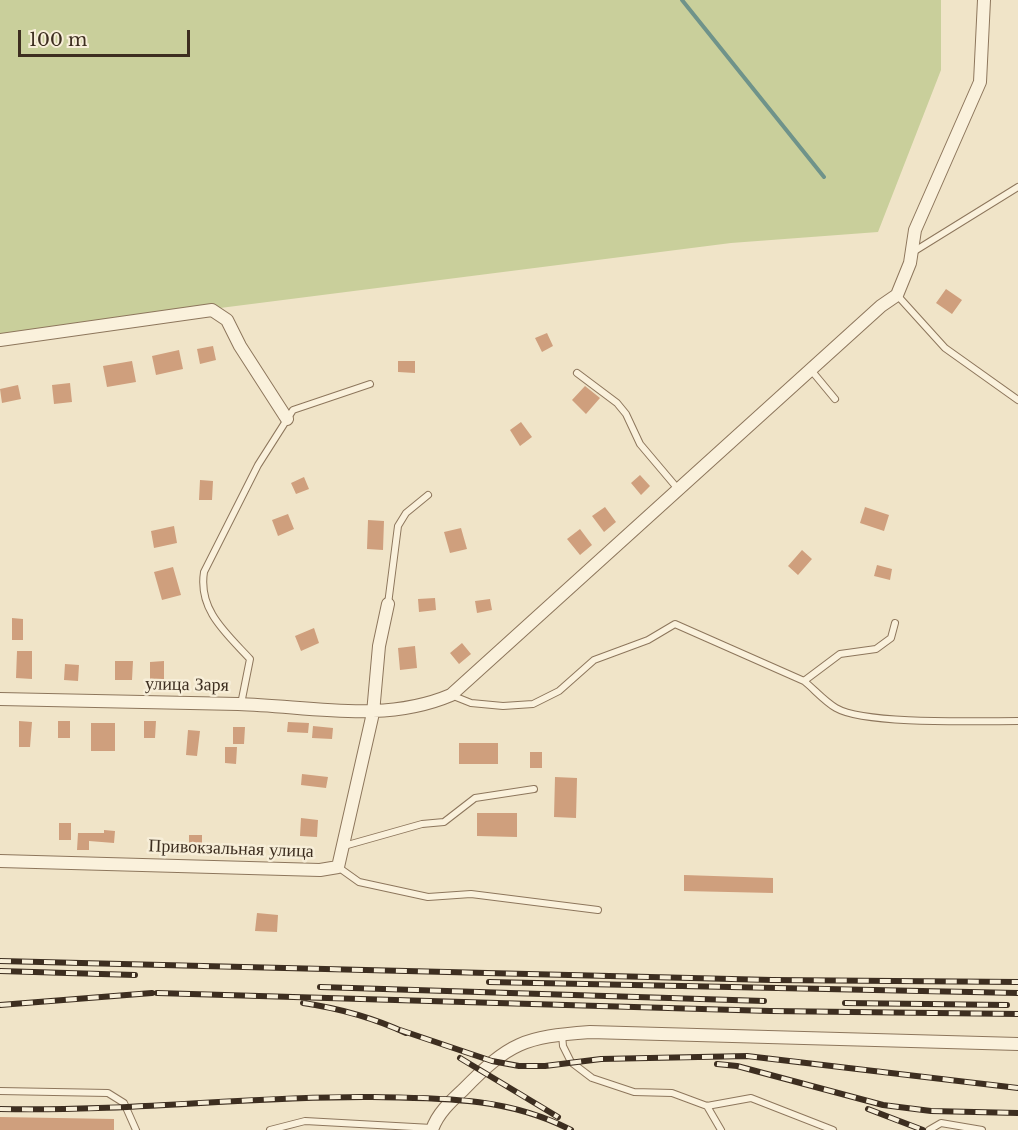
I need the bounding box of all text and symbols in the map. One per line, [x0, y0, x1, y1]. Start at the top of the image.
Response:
scale bar [21, 18, 194, 56]
text: 100 m [29, 29, 87, 51]
street label: улица Заря [145, 673, 229, 697]
street label: Привокзальная улица [148, 835, 314, 863]

